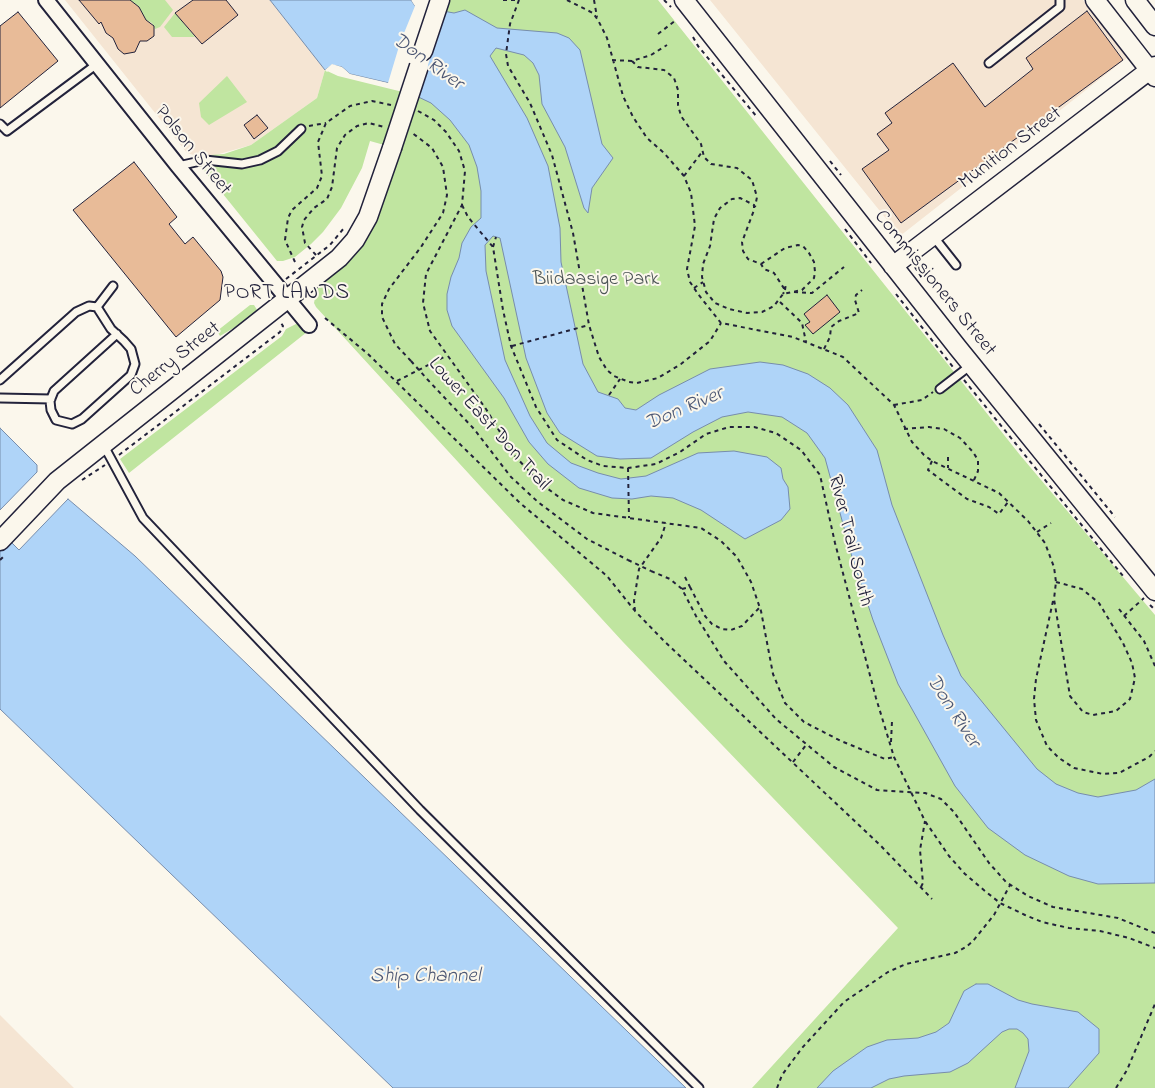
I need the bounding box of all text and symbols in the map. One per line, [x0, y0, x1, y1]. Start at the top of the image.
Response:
water label: Don River [386, 29, 468, 97]
street label: Polson Street [148, 101, 236, 201]
street label: Munition Street [955, 102, 1067, 196]
street label: Commissioners Street [868, 206, 1000, 362]
park label: Biidaasige Park [533, 269, 659, 293]
district label: PORT LANDS [223, 282, 351, 308]
street label: Cherry Street [126, 317, 226, 403]
street label: Lower East Don Trail [422, 353, 554, 497]
water label: Don River [642, 382, 728, 438]
street label: River Trail South [821, 473, 877, 609]
water label: Don River [919, 671, 985, 753]
water label: Ship Channel [370, 965, 480, 991]

